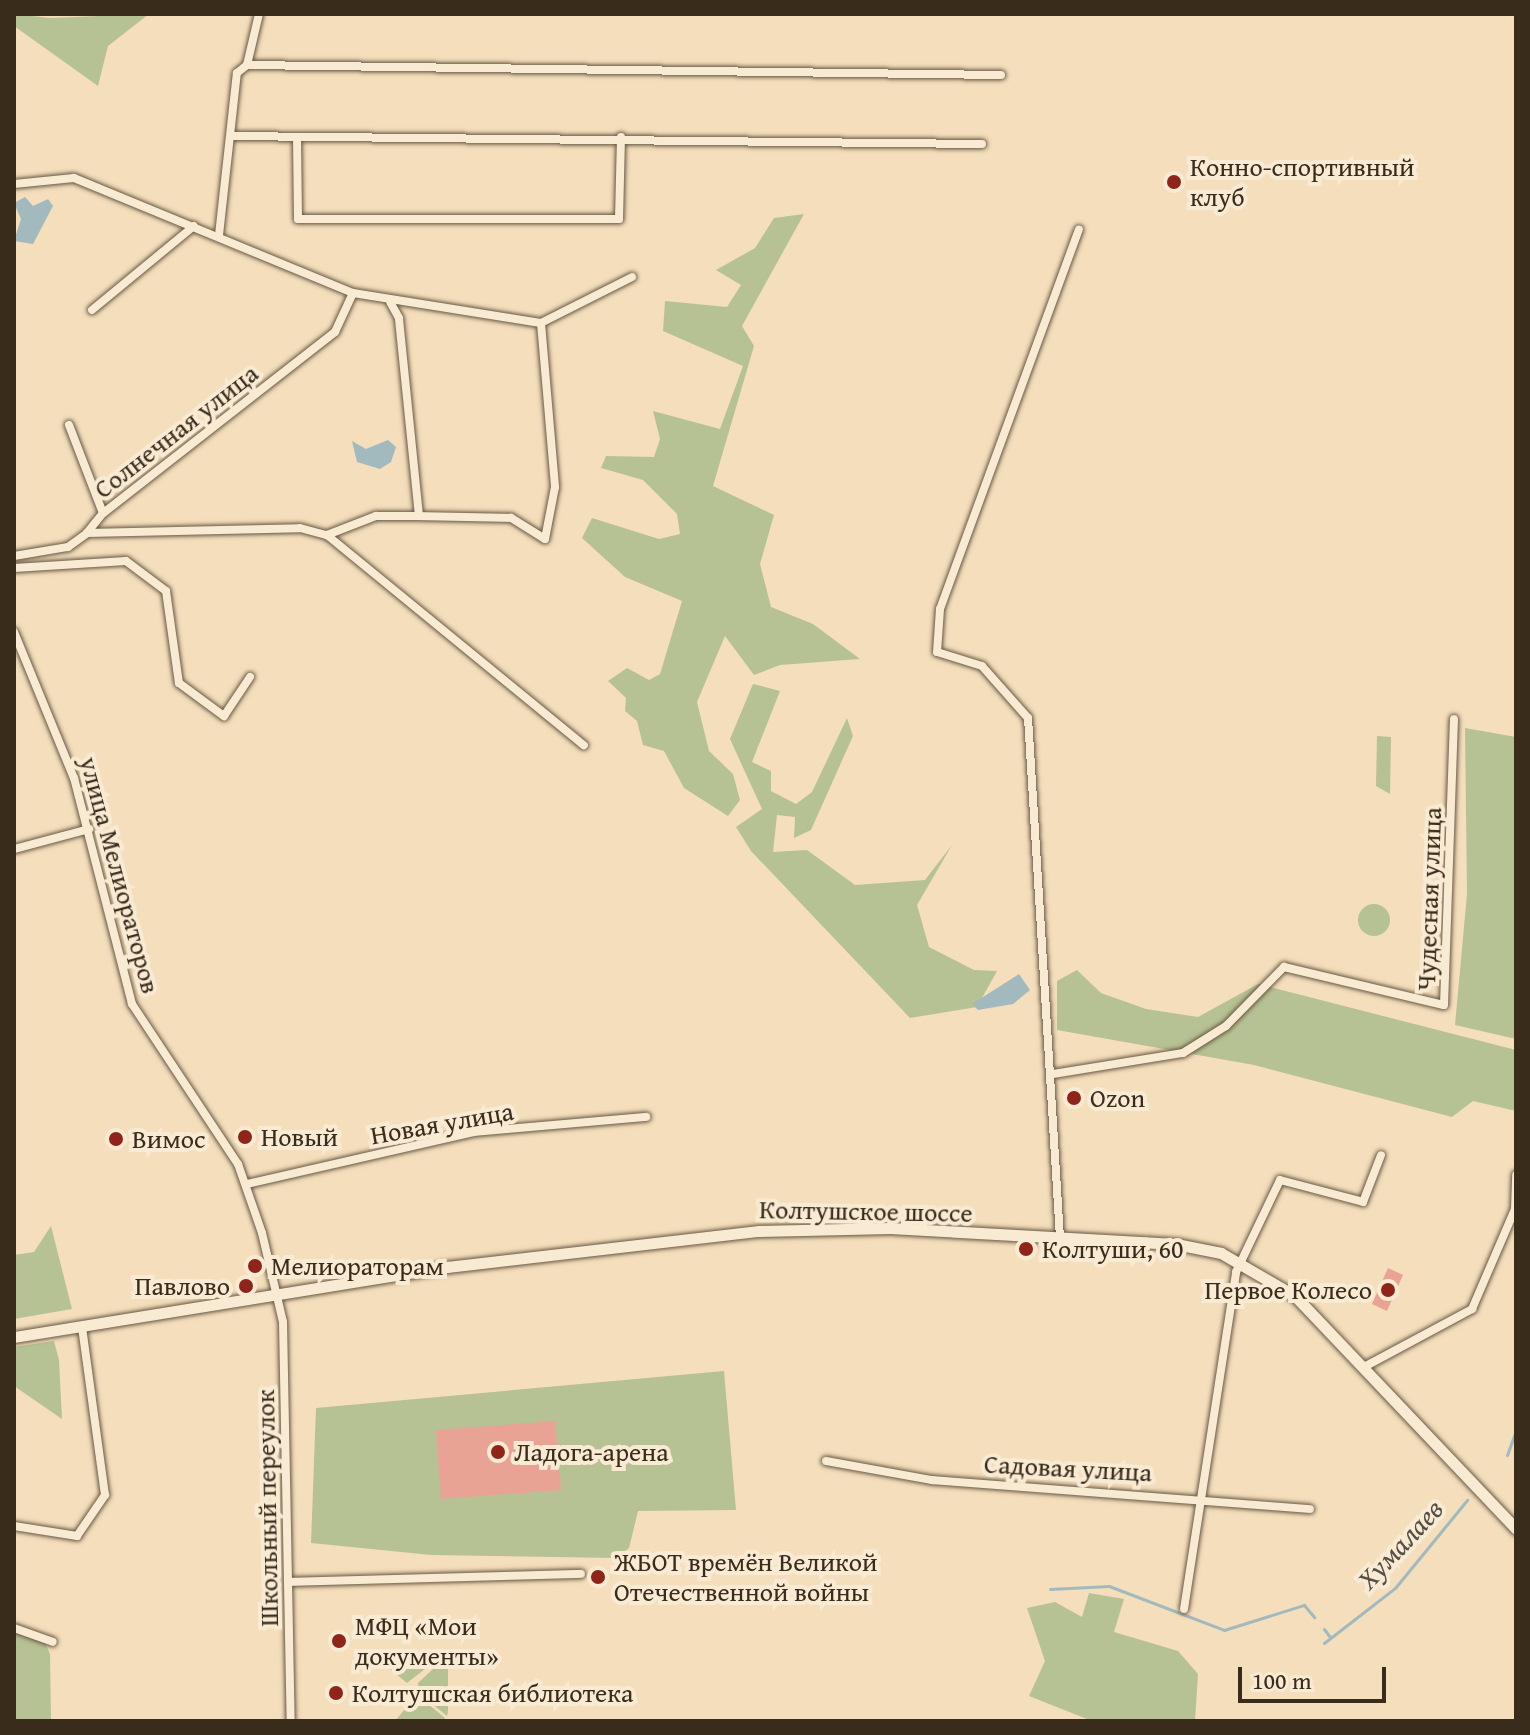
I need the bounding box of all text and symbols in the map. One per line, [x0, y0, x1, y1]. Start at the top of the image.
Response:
place label: Конно-спортивный клуб [1190, 151, 1415, 212]
marker: Конно-спортивный клуб [1165, 173, 1183, 191]
street label: Солнечная улица [88, 357, 264, 505]
street label: улица Мелиораторов [73, 753, 167, 997]
street label: Чудесная улица [1410, 807, 1448, 991]
place label: Ozon [1090, 1082, 1145, 1114]
marker: Ozon [1065, 1089, 1083, 1107]
street label: Новая улица [368, 1095, 516, 1151]
place label: Новый [261, 1121, 338, 1153]
place label: Вимос [132, 1123, 206, 1155]
marker: Новый [236, 1128, 254, 1146]
marker: Вимос [107, 1130, 125, 1148]
street label: Колтушское шоссе [759, 1194, 973, 1228]
place label: Колтуши, 60 [1042, 1233, 1184, 1265]
marker: Колтуши, 60 [1017, 1240, 1035, 1258]
place label: Мелиораторам [271, 1250, 444, 1282]
marker: Мелиораторам [246, 1257, 264, 1275]
place label: Павлово [135, 1270, 230, 1302]
place label: Первое Колесо [1205, 1274, 1372, 1306]
marker: Павлово [237, 1277, 255, 1295]
marker: Первое Колесо [1379, 1281, 1397, 1299]
street label: Школьный переулок [249, 1389, 285, 1627]
place label: Ладога-арена [514, 1436, 669, 1468]
marker: Ладога-арена [489, 1443, 507, 1461]
street label: Садовая улица [983, 1448, 1153, 1488]
water label: Хумалаев [1350, 1492, 1450, 1596]
place label: ЖБОТ времён Великой Отечественной войны [614, 1546, 877, 1608]
marker: ЖБОТ времён Великой Отечественной войны [589, 1568, 607, 1586]
place label: МФЦ «Мои документы» [355, 1610, 499, 1672]
marker: МФЦ «Мои документы» [330, 1632, 348, 1650]
scale bar [1242, 1651, 1390, 1701]
text: 100 m [1252, 1663, 1312, 1698]
place label: Колтушская библиотека [352, 1677, 633, 1709]
marker: Колтушская библиотека [327, 1684, 345, 1702]

